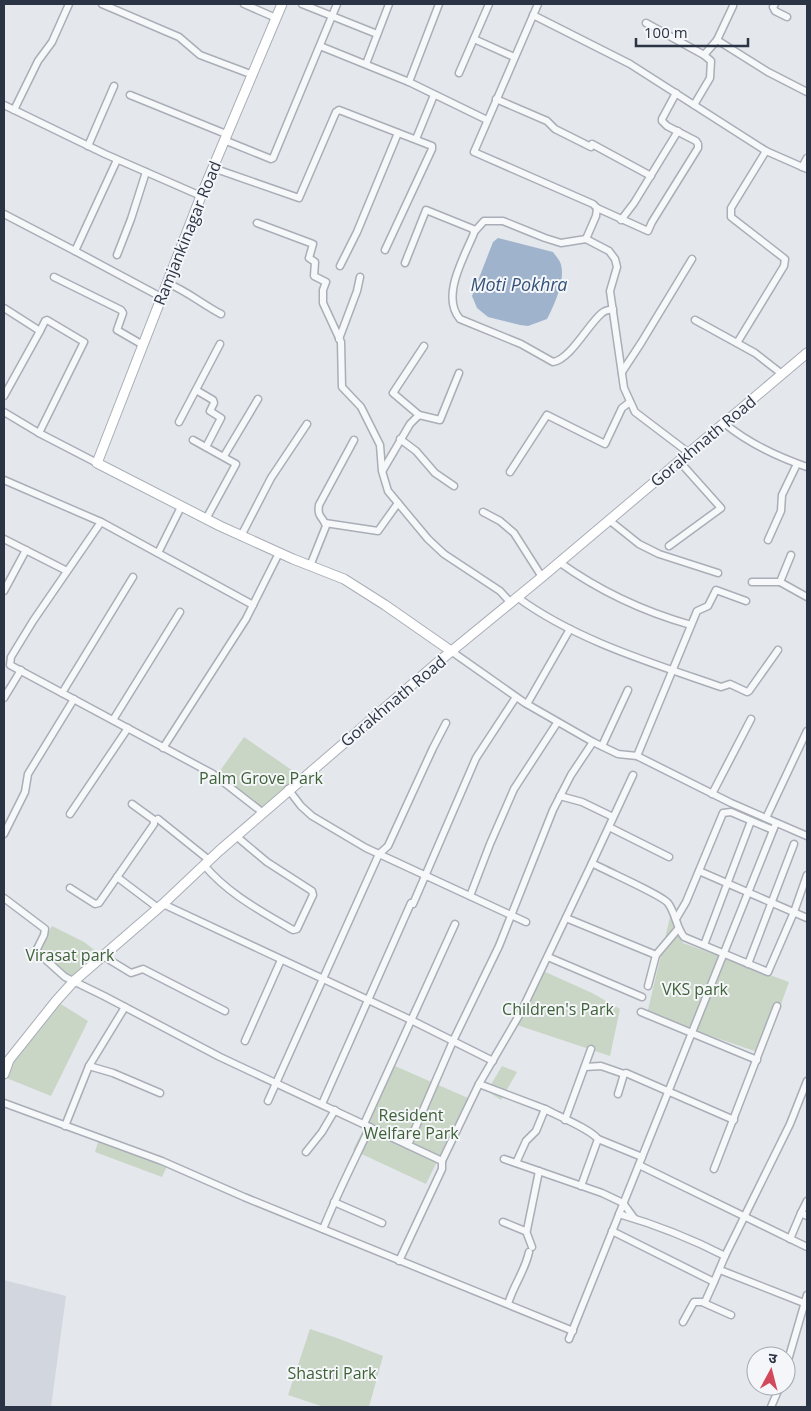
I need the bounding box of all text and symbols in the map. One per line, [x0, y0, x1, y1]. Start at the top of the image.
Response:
scale bar [636, 15, 748, 47]
text: 100 m [644, 22, 688, 42]
street label: Ramjankinagar Road [148, 158, 226, 308]
water label: Moti Pokhra [470, 272, 568, 296]
street label: Gorakhnath Road [646, 390, 760, 492]
street label: Gorakhnath Road [336, 650, 450, 752]
park label: Palm Grove Park [199, 767, 324, 789]
park label: Virasat park [25, 944, 115, 966]
park label: VKS park [662, 978, 729, 1000]
park label: Children's Park [502, 998, 615, 1020]
park label: Resident Welfare Park [363, 1104, 459, 1144]
north arrow [746, 1346, 796, 1396]
text: उ [767, 1348, 779, 1368]
park label: Shastri Park [288, 1362, 377, 1384]

